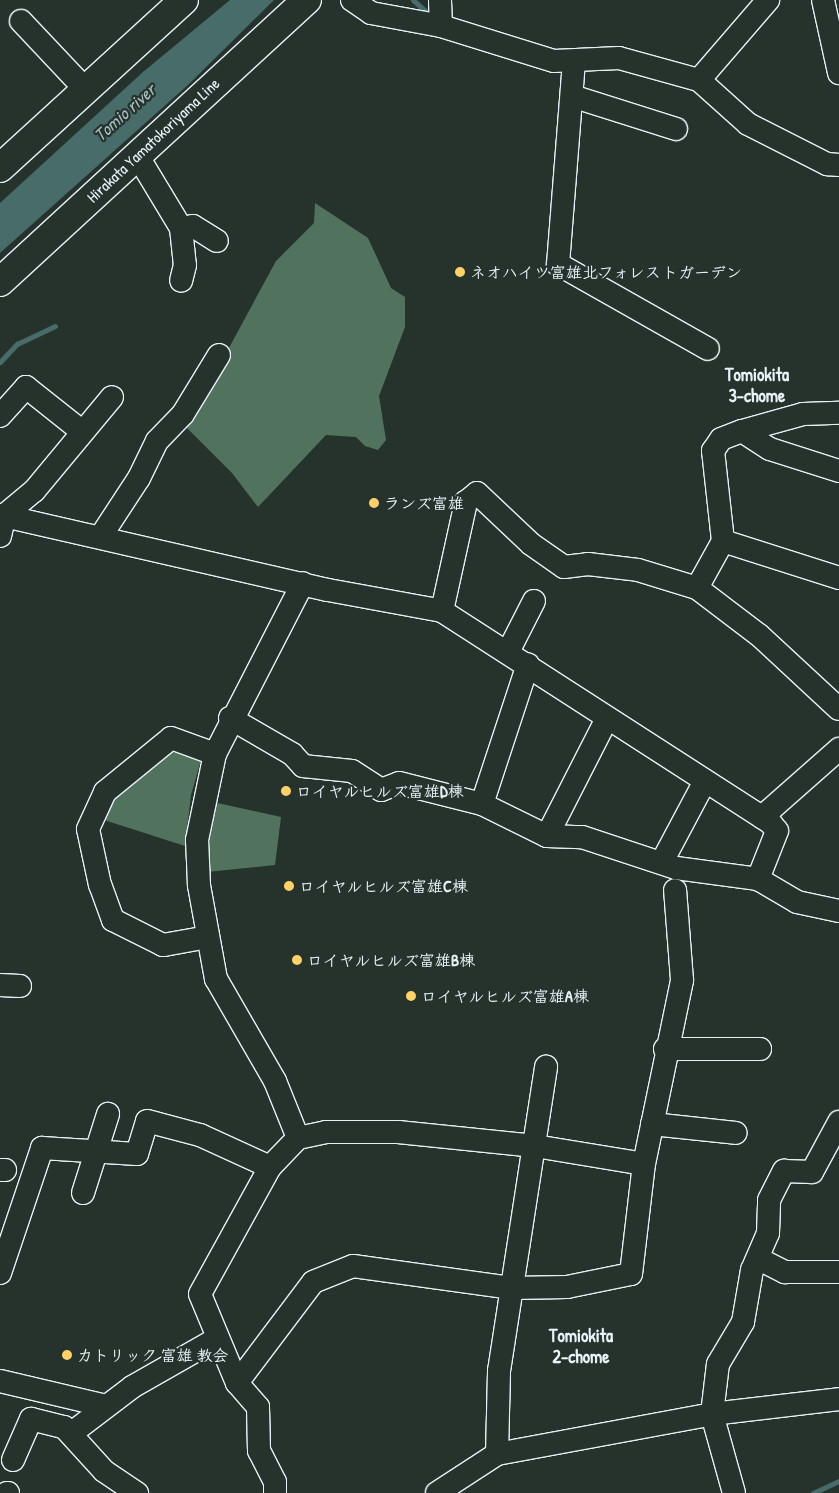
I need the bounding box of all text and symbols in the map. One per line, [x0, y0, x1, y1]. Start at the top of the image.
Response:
street label: Hirakata Yamatokoriyama Line [83, 74, 223, 206]
water label: Tomio river [90, 80, 160, 146]
place label: ネオハイツ富雄北フォレストガーデン [470, 262, 742, 282]
marker: ネオハイツ富雄北フォレストガーデン [454, 266, 466, 278]
district label: Tomiokita 3-chome [725, 365, 789, 408]
place label: ランズ富雄 [384, 493, 464, 513]
marker: ランズ富雄 [368, 497, 380, 509]
place label: ロイヤルヒルズ富雄D棟 [296, 781, 464, 801]
marker: ロイヤルヒルズ富雄D棟 [280, 785, 292, 797]
place label: ロイヤルヒルズ富雄C棟 [299, 876, 468, 896]
marker: ロイヤルヒルズ富雄C棟 [283, 880, 295, 892]
place label: ロイヤルヒルズ富雄B棟 [307, 950, 475, 970]
marker: ロイヤルヒルズ富雄B棟 [291, 954, 303, 966]
place label: ロイヤルヒルズ富雄A棟 [421, 986, 589, 1006]
marker: ロイヤルヒルズ富雄A棟 [405, 990, 417, 1002]
district label: Tomiokita 2-chome [549, 1326, 613, 1368]
place label: カトリック 富雄 教会 [77, 1345, 228, 1365]
marker: カトリック 富雄 教会 [61, 1349, 73, 1361]

